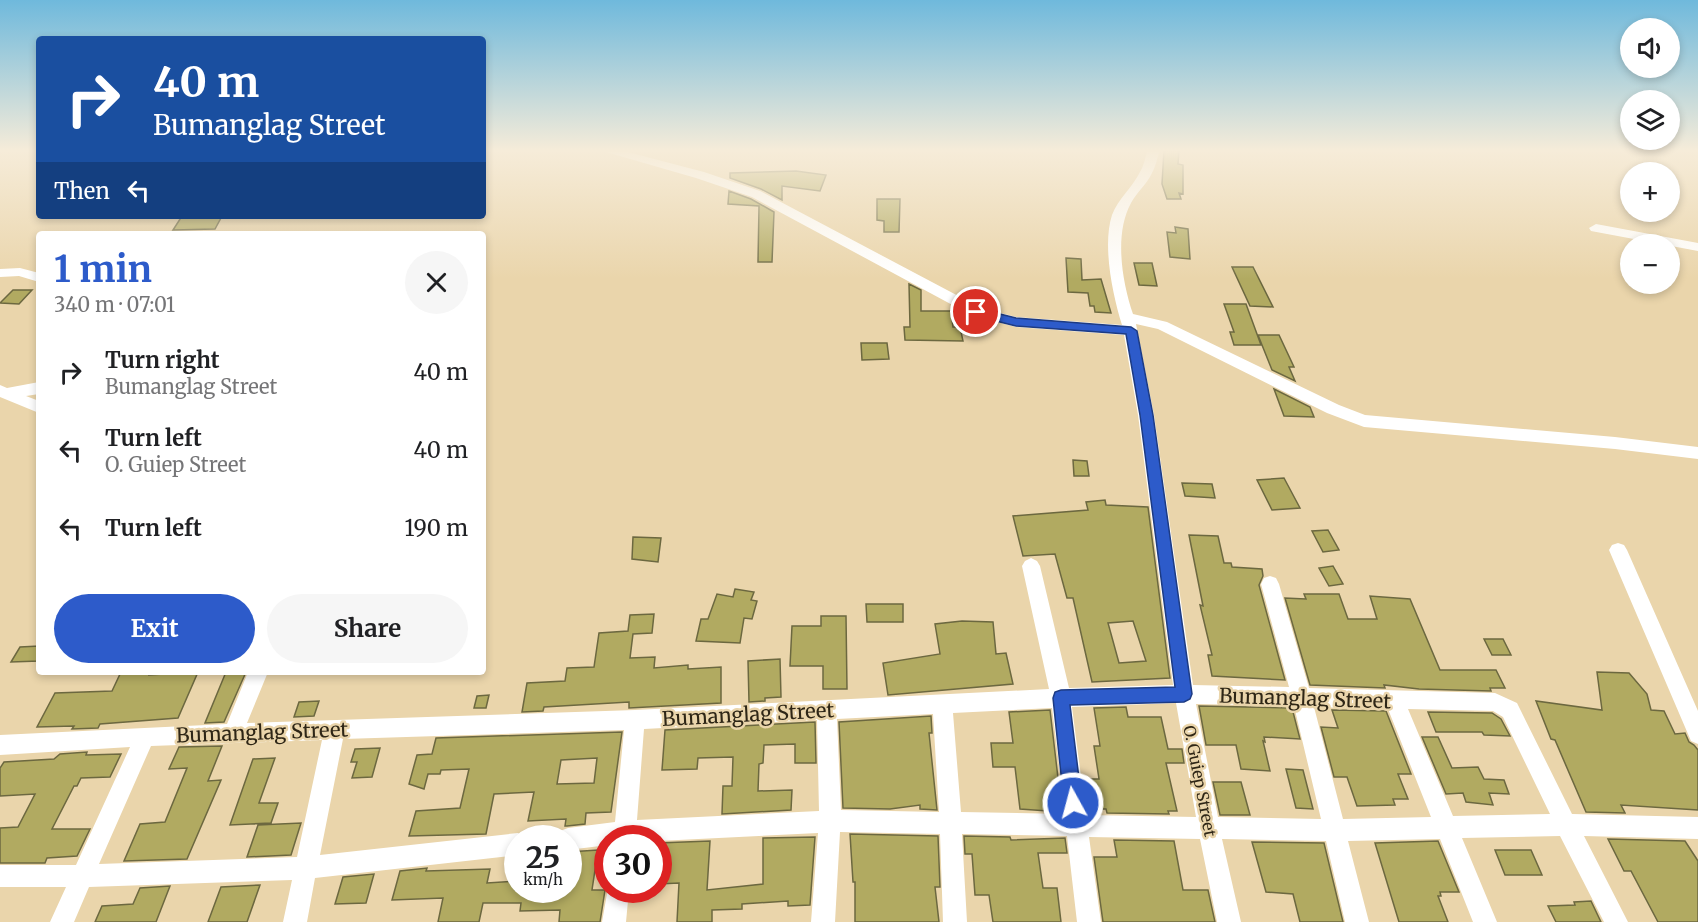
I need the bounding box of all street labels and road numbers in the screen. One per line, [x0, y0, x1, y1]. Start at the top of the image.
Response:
street label: Bumanglag Street [1218, 683, 1392, 714]
street label: Bumanglag Street [661, 697, 835, 731]
street label: Bumanglag Street [175, 716, 349, 747]
street label: O. Guiep Street [1179, 724, 1221, 839]

